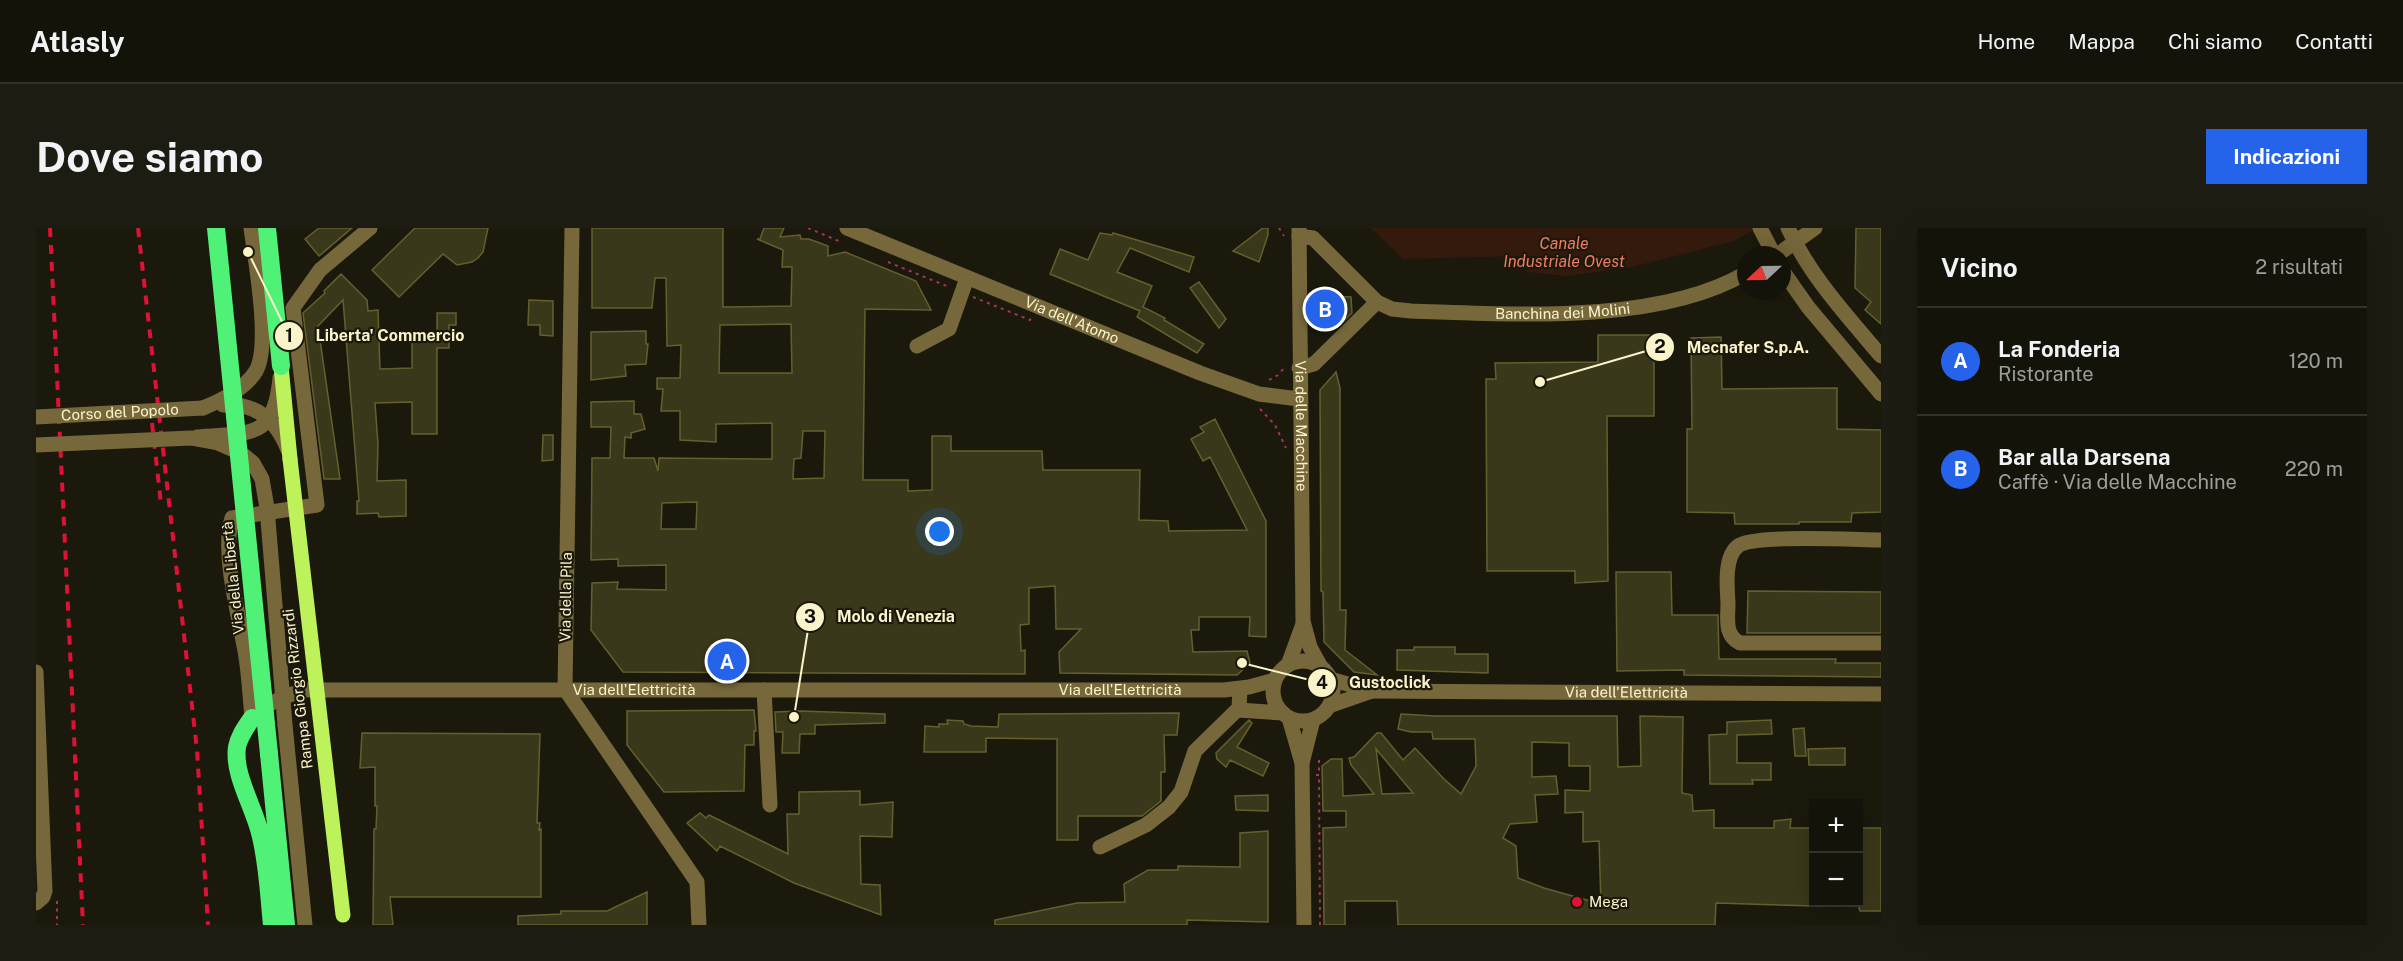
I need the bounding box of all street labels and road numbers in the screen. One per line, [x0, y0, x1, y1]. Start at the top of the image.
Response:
street label: Via dell'Atomo [1022, 293, 1122, 347]
street label: Banchina dei Molini [1495, 299, 1631, 322]
street label: Via delle Macchine [1292, 360, 1311, 492]
street label: Corso del Popolo [61, 400, 179, 424]
street label: Via della Libertà [218, 521, 247, 635]
street label: Via della Pila [556, 552, 575, 642]
street label: Rampa Giorgio Rizzardi [279, 608, 316, 770]
street label: Via dell'Elettricità [573, 681, 695, 698]
street label: Via dell'Elettricità [1059, 681, 1181, 698]
street label: Via dell'Elettricità [1565, 683, 1688, 701]

